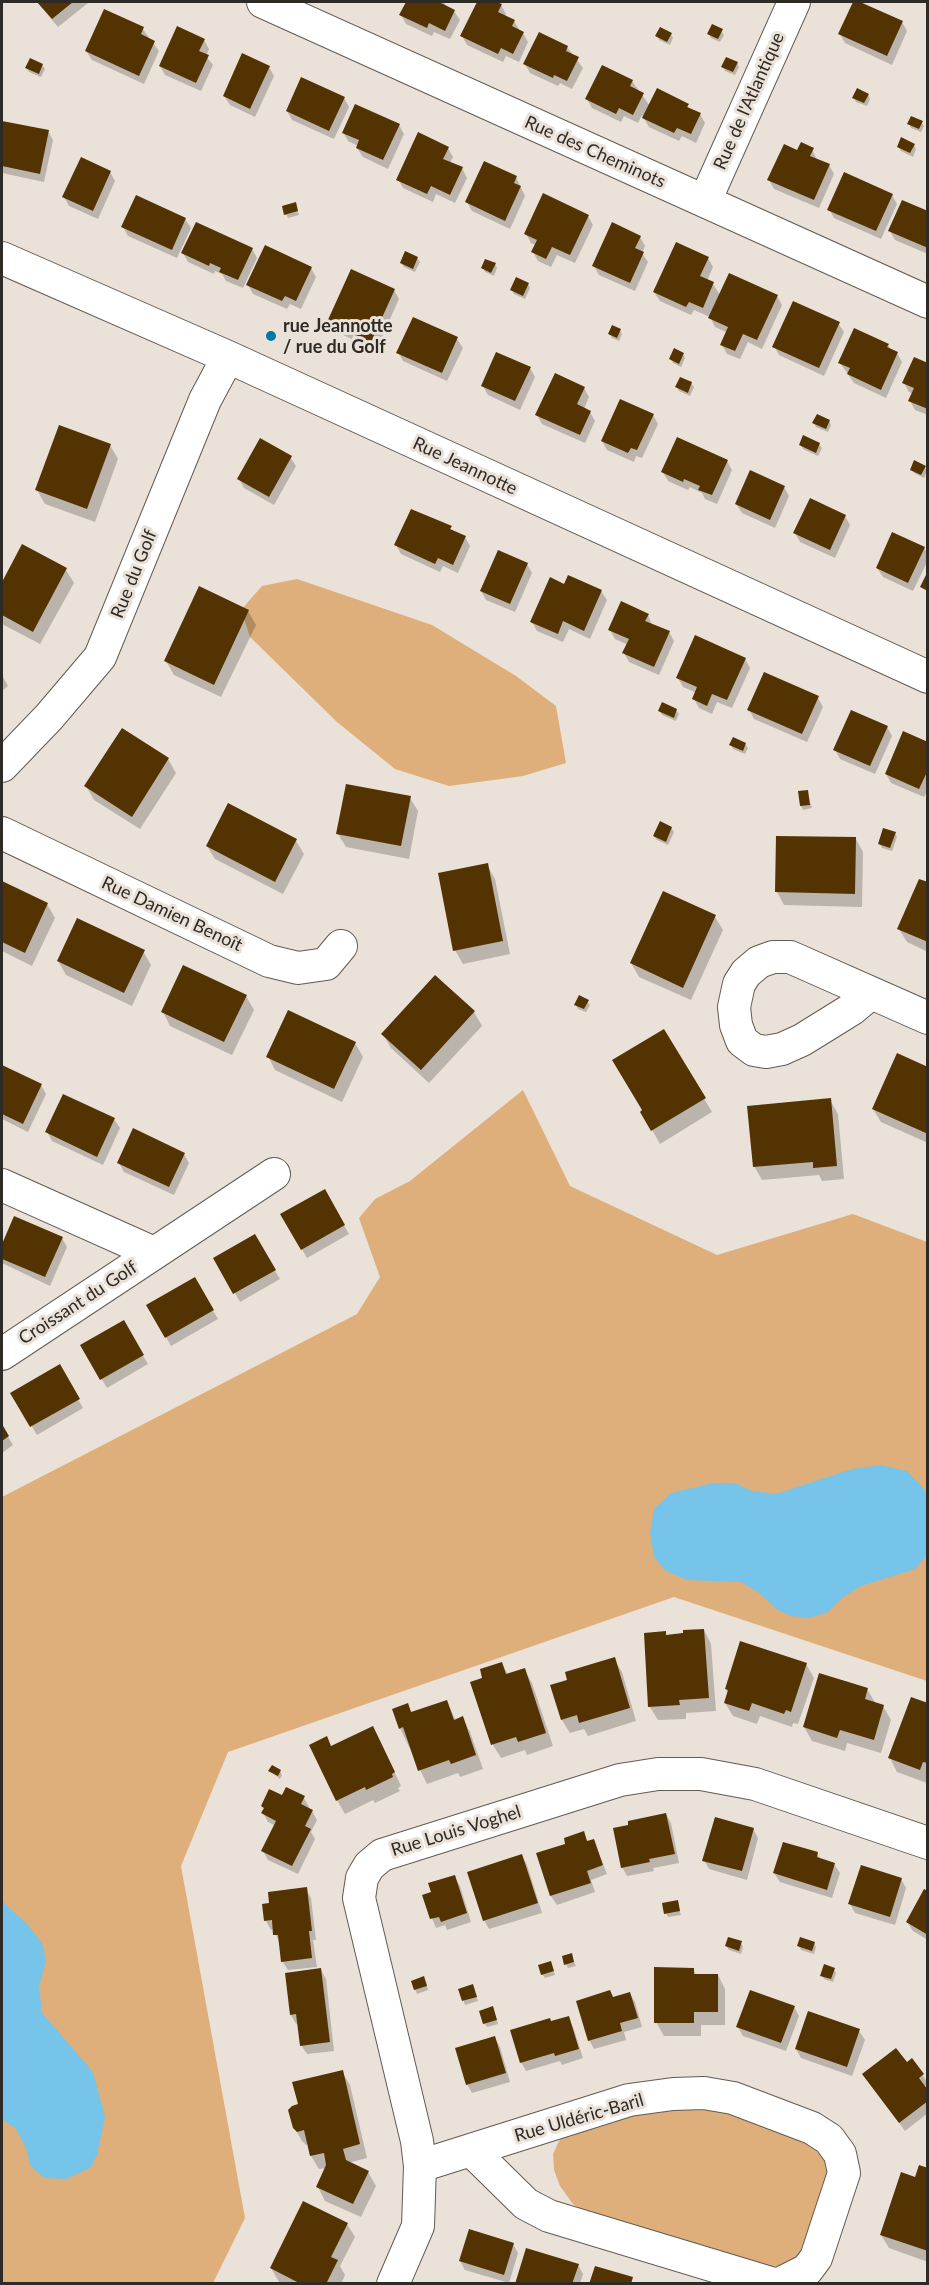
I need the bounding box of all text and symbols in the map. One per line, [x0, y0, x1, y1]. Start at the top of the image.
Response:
street label: Rue de l'Atlantique [709, 29, 789, 173]
street label: Rue des Cheminots [521, 111, 669, 193]
place label: rue Jeannotte / rue du Golf [283, 315, 393, 358]
marker: rue Jeannotte / rue du Golf [264, 329, 278, 343]
street label: Rue Jeannotte [409, 432, 521, 500]
street label: Rue du Golf [106, 527, 162, 621]
street label: Rue Damien Benoît [98, 872, 246, 956]
street label: Croissant du Golf [15, 1257, 141, 1349]
street label: Rue Louis Voghel [388, 1801, 524, 1861]
street label: Rue Uldéric-Baril [512, 2089, 646, 2147]

